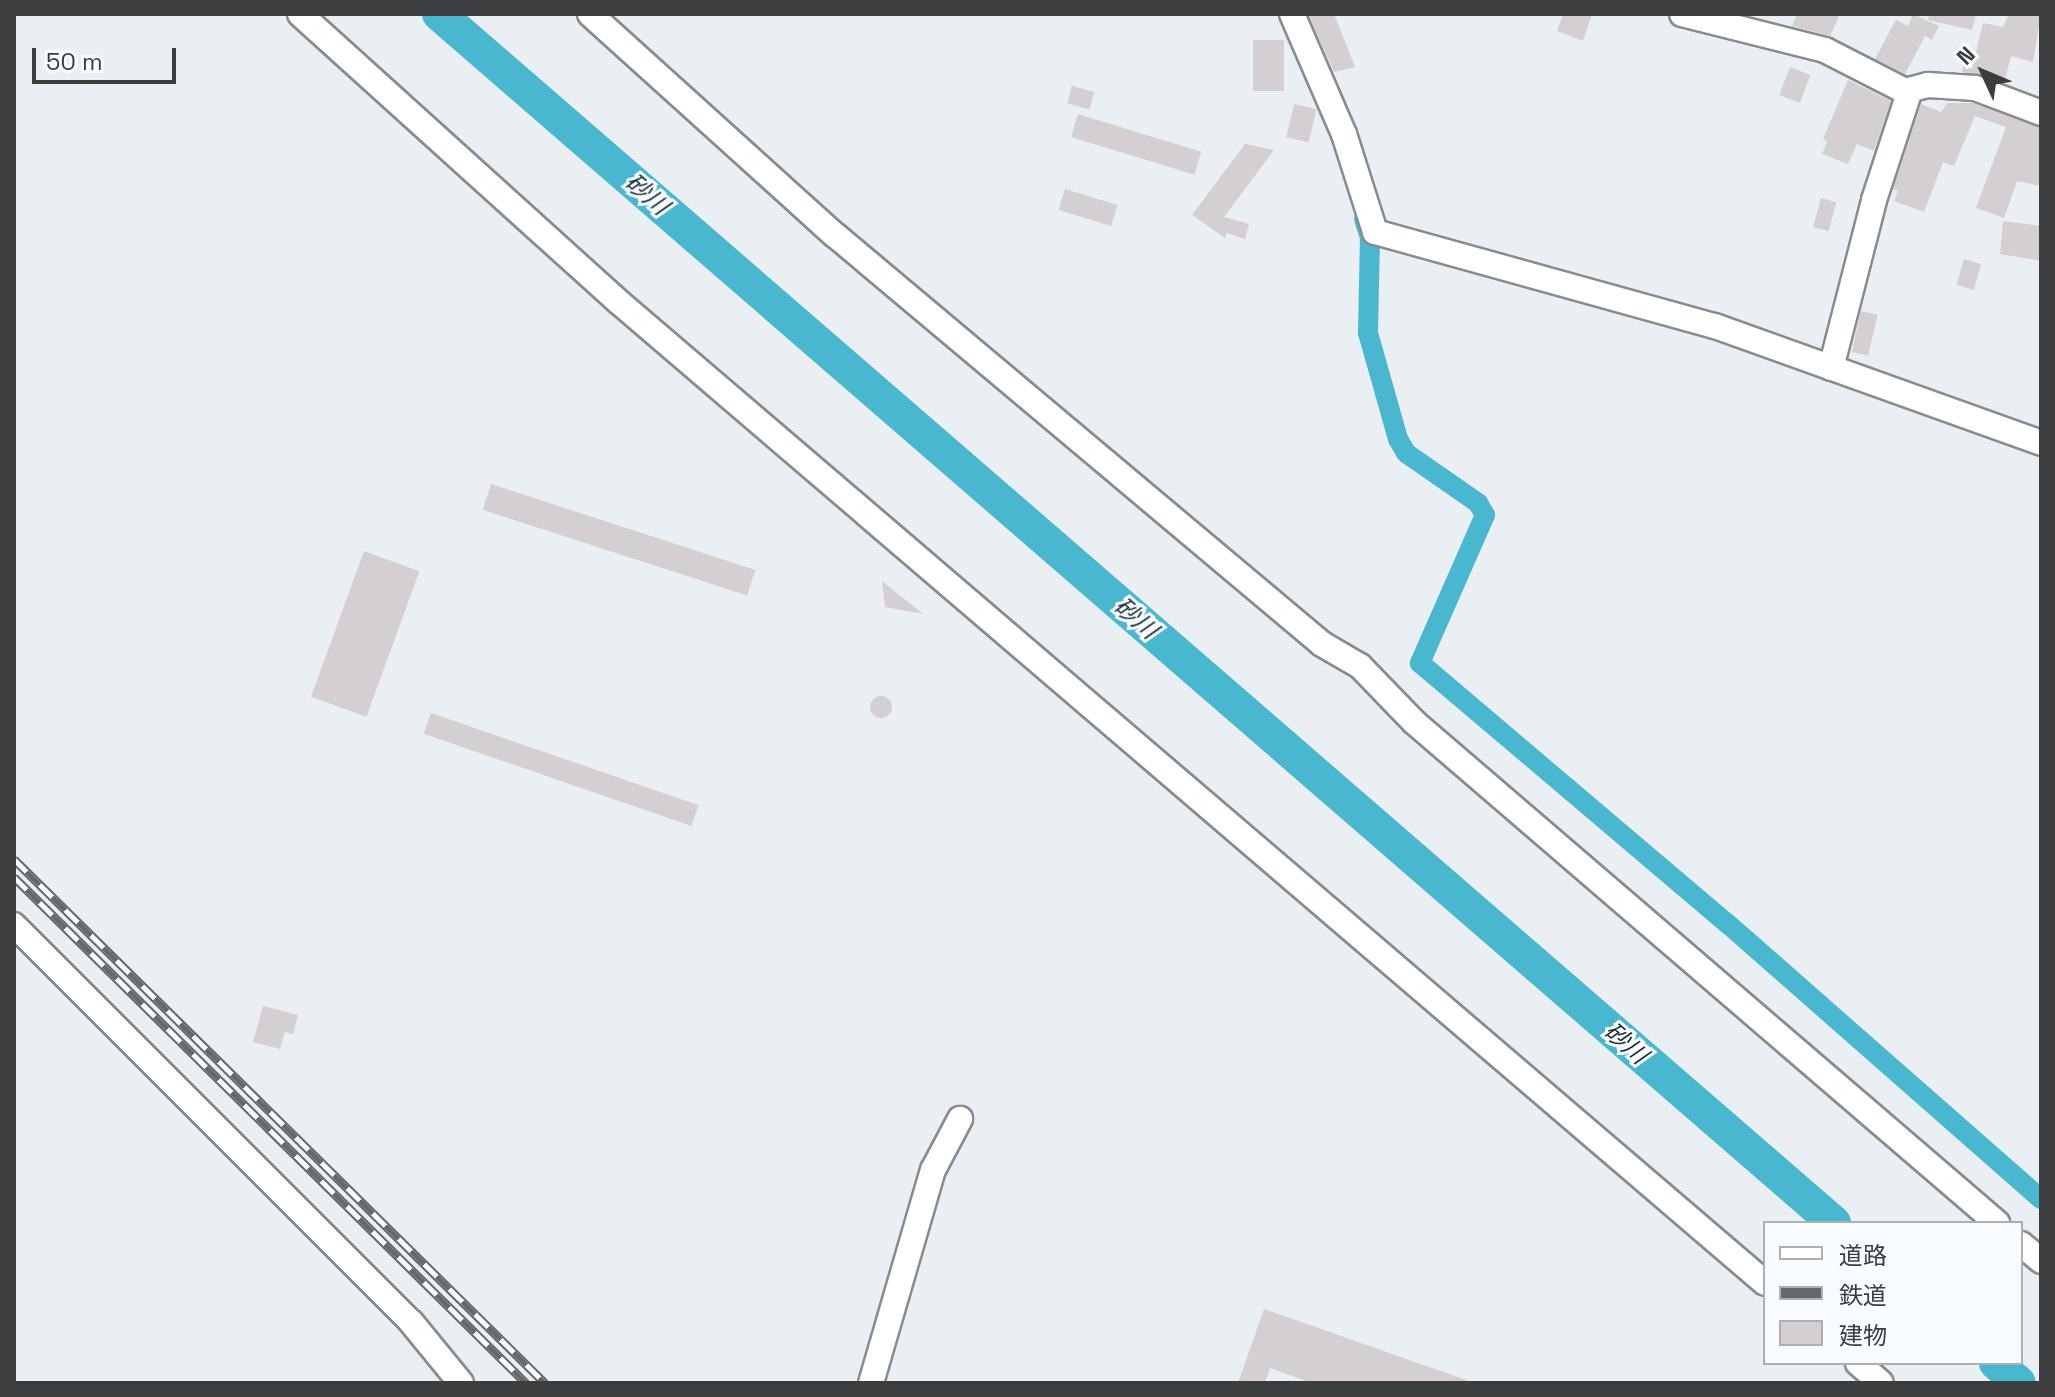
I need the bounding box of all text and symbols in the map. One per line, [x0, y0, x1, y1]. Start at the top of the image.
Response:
scale bar [36, 32, 180, 82]
north arrow [1943, 32, 2023, 112]
text: N [1951, 40, 1981, 70]
text: 50 m [46, 46, 103, 77]
water label: 砂川 [619, 167, 675, 221]
water label: 砂川 [1108, 591, 1164, 645]
water label: 砂川 [1598, 1016, 1654, 1070]
legend [1763, 1221, 2023, 1365]
text: 道路 [1839, 1240, 1887, 1271]
text: 鉄道 [1839, 1280, 1887, 1311]
text: 建物 [1839, 1320, 1887, 1351]

